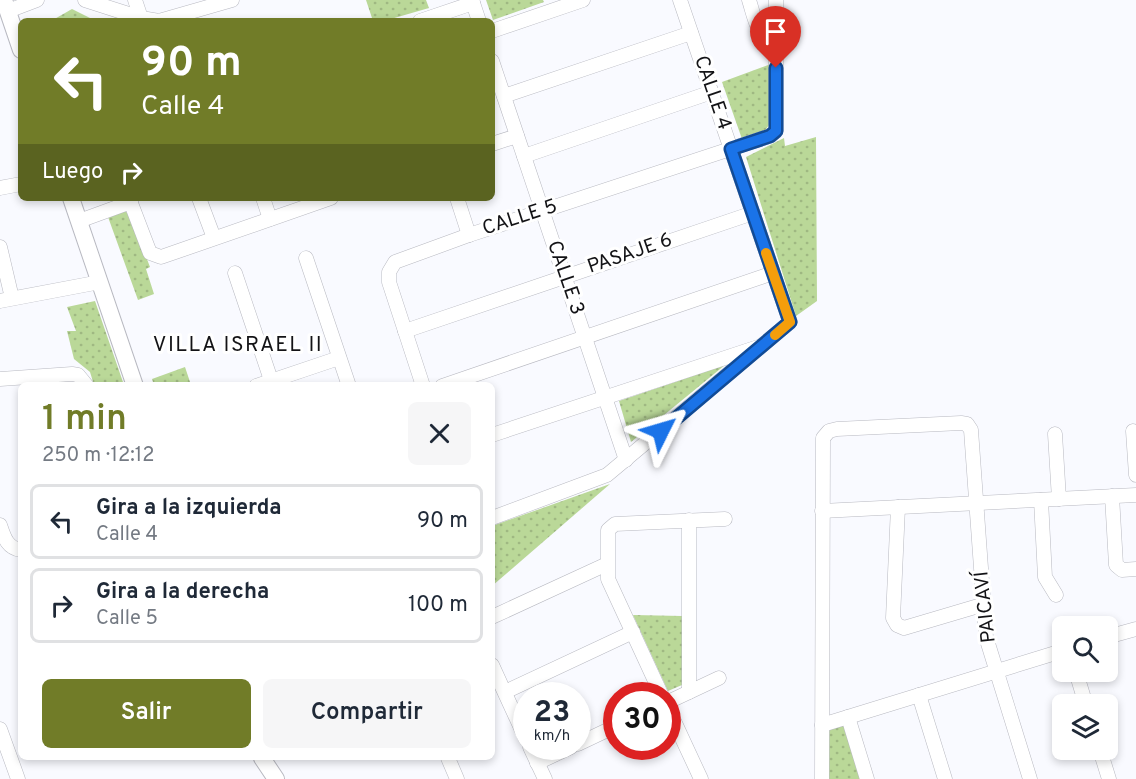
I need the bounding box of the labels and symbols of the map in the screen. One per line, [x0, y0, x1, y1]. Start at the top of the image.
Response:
pin [750, 6, 801, 68]
street label: CALLE 4 [687, 52, 737, 134]
street label: CALLE 5 [479, 194, 561, 242]
street label: PASAJE 6 [584, 227, 676, 281]
street label: CALLE 3 [540, 237, 590, 319]
district label: VILLA ISRAEL II [153, 332, 323, 359]
position arrow [629, 399, 693, 463]
street label: PAICAVÍ [967, 568, 1003, 644]
speed limit sign: 30 [603, 682, 681, 760]

